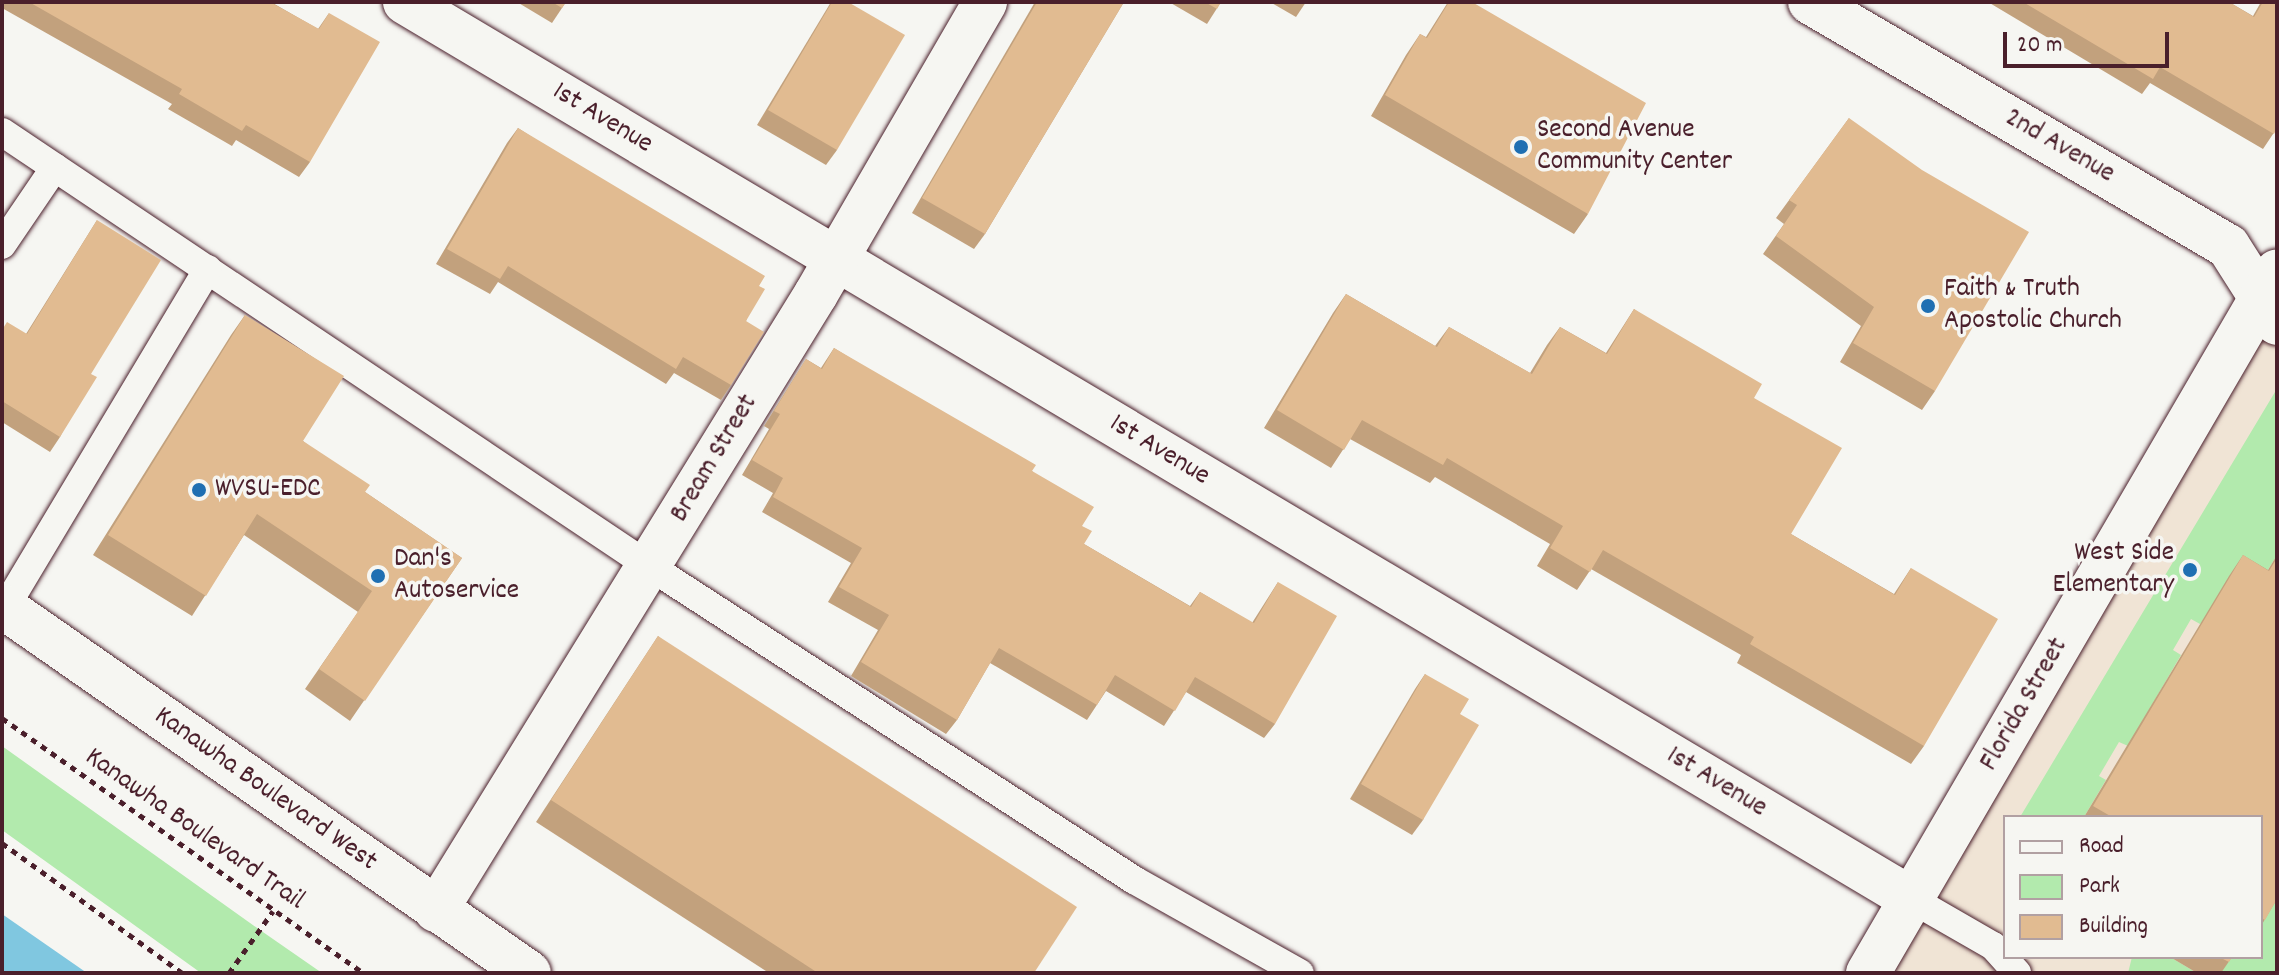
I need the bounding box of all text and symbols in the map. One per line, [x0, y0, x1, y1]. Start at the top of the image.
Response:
scale bar [2007, 16, 2173, 66]
text: 20 m [2017, 29, 2063, 63]
street label: 1st Avenue [546, 76, 658, 162]
street label: 2nd Avenue [1998, 102, 2120, 192]
place label: Second Avenue Community Center [1537, 114, 1732, 180]
marker: Second Avenue Community Center [1512, 138, 1530, 156]
place label: Faith & Truth Apostolic Church [1944, 273, 2122, 339]
marker: Faith & Truth Apostolic Church [1919, 297, 1937, 315]
street label: Bream Street [664, 389, 766, 529]
street label: 1st Avenue [1103, 408, 1215, 494]
place label: WVSU-EDC [215, 473, 321, 507]
marker: WVSU-EDC [190, 481, 208, 499]
place label: West Side Elementary [2053, 537, 2174, 603]
place label: Dan's Autoservice [394, 543, 519, 609]
marker: West Side Elementary [2181, 561, 2199, 579]
marker: Dan's Autoservice [369, 567, 387, 585]
street label: Florida Street [1973, 633, 2077, 777]
street label: Kanawha Boulevard West [147, 700, 383, 880]
street label: 1st Avenue [1660, 740, 1772, 826]
street label: Kanawha Boulevard Trail [78, 742, 310, 918]
legend [2003, 815, 2263, 959]
text: Road [2079, 830, 2124, 864]
text: Park [2079, 870, 2120, 904]
text: Building [2079, 910, 2148, 944]

